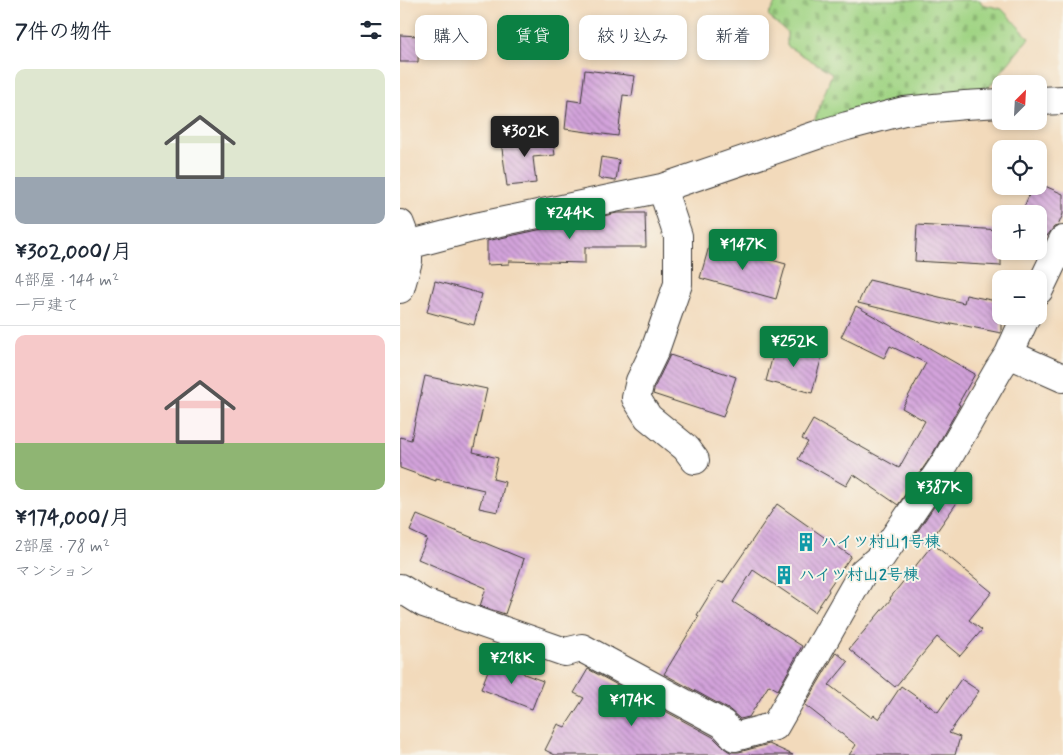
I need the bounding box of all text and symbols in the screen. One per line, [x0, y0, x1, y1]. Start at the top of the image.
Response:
chip: 購入 [415, 15, 487, 60]
chip: 賃貸 [497, 15, 569, 60]
chip: 絞り込み [579, 15, 687, 60]
chip: 新着 [697, 15, 769, 60]
icon: filters [357, 16, 385, 44]
text: 7件の物件 [15, 18, 112, 46]
north arrow [992, 75, 1048, 130]
map controls [992, 75, 1047, 325]
icon: home [155, 102, 245, 192]
pin: ¥302K [490, 116, 560, 158]
text: ¥302K [502, 121, 548, 142]
button: locate [992, 140, 1047, 195]
pin: ¥244K [535, 198, 605, 240]
text: ¥244K [546, 203, 594, 224]
button: + [992, 205, 1047, 260]
pin: ¥147K [708, 228, 778, 271]
text: ¥147K [720, 234, 766, 255]
text: ¥302,000/月 [15, 238, 132, 266]
text: 4部屋 · 144 m² [15, 270, 119, 291]
button: − [992, 270, 1047, 325]
text: 一戸建て [15, 295, 79, 316]
pin: ¥252K [759, 326, 829, 368]
text: ¥252K [771, 331, 817, 352]
icon: home [155, 367, 245, 457]
pin: ¥387K [904, 472, 974, 514]
text: ¥387K [916, 477, 962, 498]
text: ¥174,000/月 [15, 504, 131, 532]
building icon: ハイツ村山1号棟 [795, 531, 817, 553]
place label: ハイツ村山1号棟 [821, 532, 941, 553]
text: 2部屋 · 78 m² [15, 536, 110, 557]
text: マンション [15, 561, 94, 582]
building icon: ハイツ村山2号棟 [773, 564, 795, 586]
place label: ハイツ村山2号棟 [799, 565, 920, 586]
pin: ¥218K [477, 642, 547, 685]
text: ¥218K [490, 648, 534, 669]
pin: ¥174K [597, 684, 667, 727]
text: ¥174K [609, 690, 655, 711]

